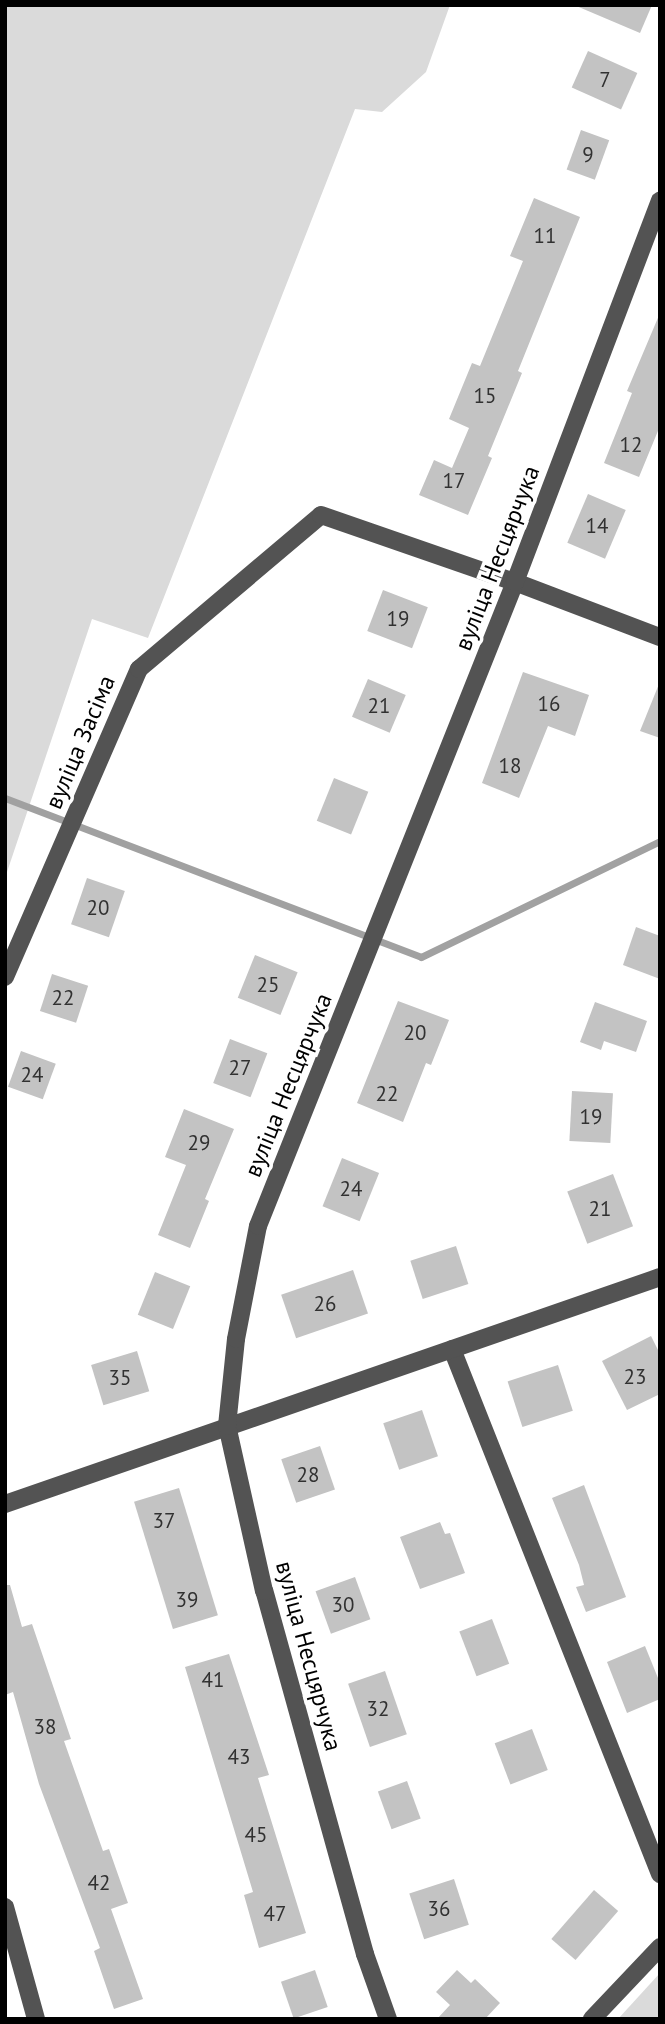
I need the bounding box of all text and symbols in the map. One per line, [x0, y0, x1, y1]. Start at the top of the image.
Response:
house number: 7 [599, 67, 611, 93]
house number: 9 [582, 142, 594, 168]
house number: 11 [534, 223, 556, 249]
house number: 15 [474, 383, 496, 409]
house number: 12 [620, 432, 642, 458]
street label: вуліца Несцярчука [449, 462, 545, 654]
house number: 17 [443, 468, 465, 494]
house number: 14 [586, 513, 608, 539]
house number: 19 [387, 606, 409, 632]
street label: вуліца Засіма [39, 671, 121, 813]
house number: 16 [538, 691, 560, 717]
house number: 21 [368, 693, 390, 719]
house number: 18 [499, 753, 521, 779]
house number: 20 [87, 895, 109, 921]
house number: 25 [257, 972, 279, 998]
house number: 22 [52, 985, 74, 1011]
street label: вуліца Несцярчука [238, 989, 338, 1181]
house number: 20 [404, 1020, 426, 1046]
house number: 27 [229, 1055, 251, 1081]
house number: 24 [21, 1062, 43, 1088]
house number: 22 [376, 1081, 398, 1107]
house number: 19 [580, 1104, 602, 1130]
house number: 29 [188, 1130, 210, 1156]
house number: 24 [340, 1176, 362, 1202]
house number: 21 [589, 1196, 611, 1222]
house number: 26 [314, 1291, 336, 1317]
house number: 23 [624, 1364, 646, 1390]
house number: 35 [109, 1365, 131, 1391]
house number: 28 [297, 1462, 319, 1488]
house number: 37 [153, 1508, 175, 1534]
street label: вуліца Несцярчука [270, 1558, 348, 1754]
house number: 39 [176, 1587, 198, 1613]
house number: 30 [332, 1592, 354, 1618]
house number: 41 [202, 1667, 224, 1693]
house number: 32 [367, 1696, 389, 1722]
house number: 38 [34, 1714, 56, 1740]
house number: 43 [228, 1744, 250, 1770]
house number: 45 [245, 1822, 267, 1848]
house number: 42 [88, 1870, 110, 1896]
house number: 36 [428, 1896, 450, 1922]
house number: 47 [264, 1901, 286, 1927]

